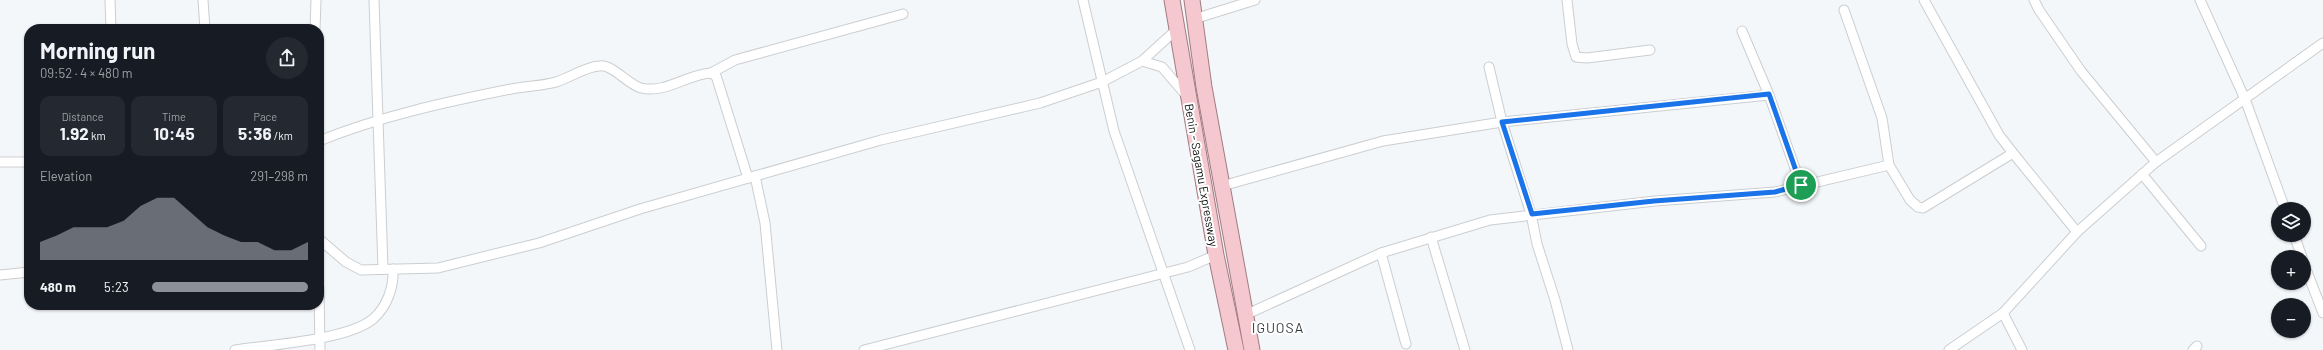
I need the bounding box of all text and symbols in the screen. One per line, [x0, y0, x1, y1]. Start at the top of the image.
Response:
text: Morning run [40, 37, 155, 63]
button: share [266, 37, 308, 79]
text: 09:52 · 4 × 480 m [40, 65, 133, 81]
street label: Benin - Sagamu Expressway [1183, 102, 1222, 248]
text: Distance [62, 110, 104, 123]
text: Time [162, 110, 186, 123]
text: Pace [254, 110, 277, 123]
text: 1.92 [60, 123, 89, 143]
text: 10:45 [153, 123, 195, 143]
text: 5:36 [238, 123, 272, 143]
text: km [89, 129, 106, 142]
text: /km [272, 129, 293, 142]
text: Elevation [40, 168, 92, 184]
text: 291–298 m [250, 168, 308, 184]
pin [1784, 168, 1818, 202]
icon: arrive [1790, 174, 1812, 196]
map controls [2271, 202, 2311, 338]
button: layers [2271, 202, 2311, 242]
button: + [2271, 250, 2311, 290]
text: 480 m [40, 279, 76, 295]
text: 5:23 [104, 279, 129, 295]
button: − [2271, 298, 2311, 338]
district label: IGUOSA [1252, 319, 1304, 336]

